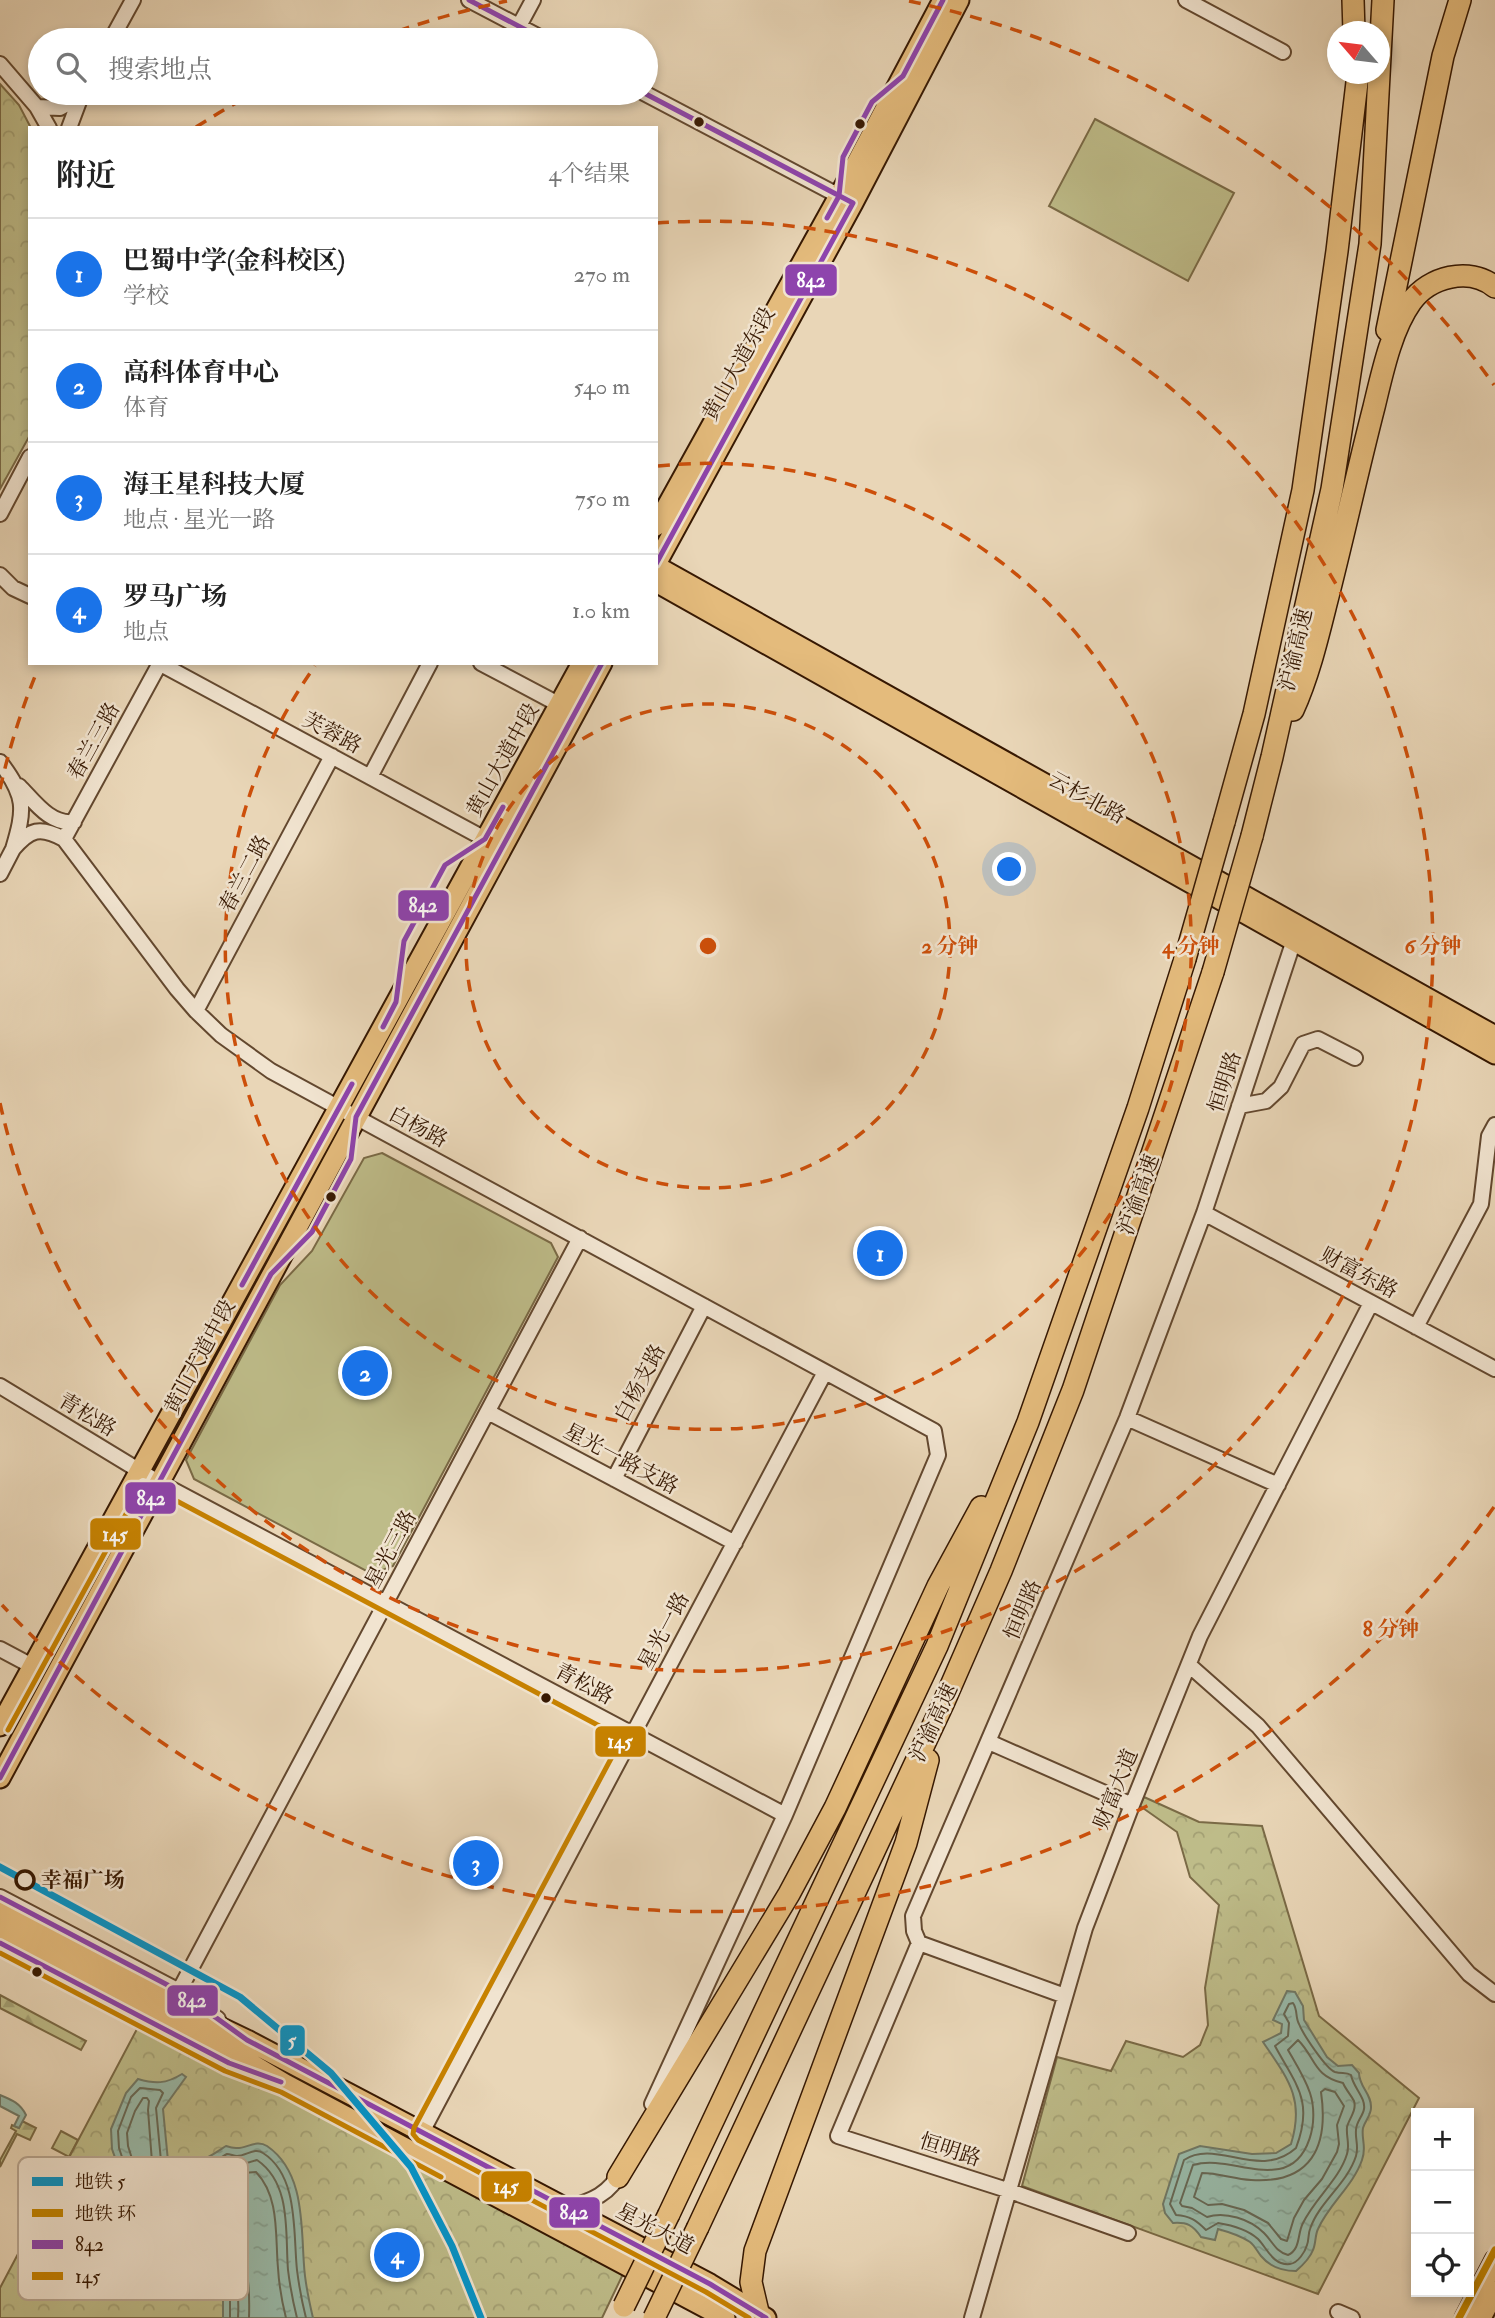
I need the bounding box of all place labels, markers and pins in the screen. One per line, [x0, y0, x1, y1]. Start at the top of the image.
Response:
unlabelled marker [692, 115, 706, 129]
unlabelled marker [853, 117, 867, 131]
centre of rings [696, 934, 720, 958]
unlabelled marker [324, 1190, 338, 1204]
pin: 1 [857, 1227, 903, 1279]
pin: 2 [342, 1347, 388, 1399]
unlabelled marker [539, 1691, 553, 1705]
pin: 3 [453, 1837, 499, 1889]
place label: 幸福广场 [41, 1867, 125, 1894]
marker: 幸福广场 [15, 1870, 35, 1890]
unlabelled marker [30, 1965, 44, 1979]
pin: 4 [374, 2229, 420, 2281]

